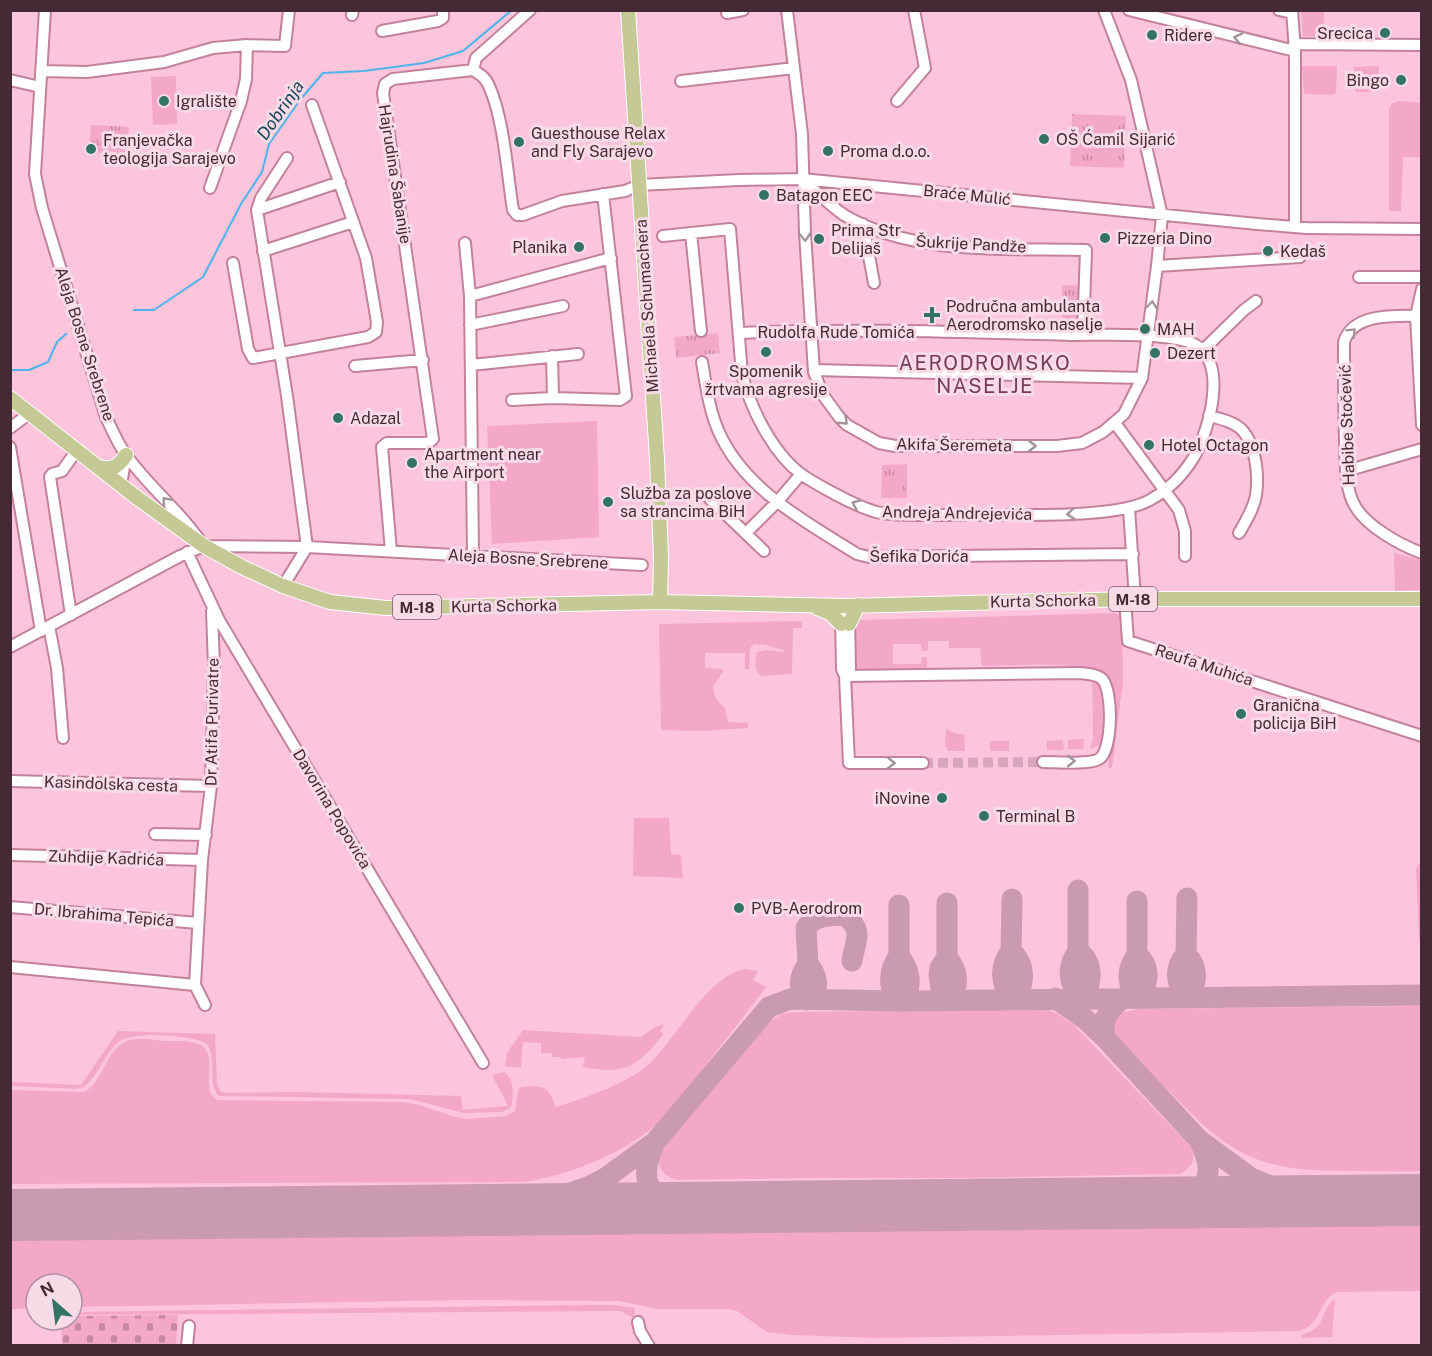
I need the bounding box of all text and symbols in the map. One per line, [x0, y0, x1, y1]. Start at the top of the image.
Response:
place label: Srecica [1317, 24, 1373, 43]
place label: Ridere [1164, 26, 1212, 45]
marker: Srecica [1378, 26, 1392, 40]
marker: Ridere [1145, 28, 1159, 42]
one-way arrow [1233, 33, 1243, 46]
place label: Bingo [1346, 71, 1389, 90]
marker: Bingo [1394, 73, 1408, 87]
water label: Dobrinja [252, 76, 308, 144]
place label: Igralište [176, 92, 237, 111]
marker: Igralište [157, 94, 171, 108]
street label: Hajrudina Šabanije [375, 103, 416, 245]
place label: Guesthouse Relax and Fly Sarajevo [531, 124, 666, 161]
place label: OŠ Ćamil Sijarić [1056, 129, 1175, 149]
place label: Franjevačka teologija Sarajevo [103, 131, 236, 168]
marker: OŠ Ćamil Sijarić [1037, 132, 1051, 146]
marker: Guesthouse Relax and Fly Sarajevo [512, 135, 526, 149]
marker: Franjevačka teologija Sarajevo [84, 142, 98, 156]
place label: Proma d.o.o. [840, 142, 930, 161]
marker: Proma d.o.o. [821, 144, 835, 158]
street label: Braće Mulić [922, 181, 1012, 209]
place label: Batagon EEC [776, 186, 873, 205]
marker: Batagon EEC [757, 188, 771, 202]
street label: Michaela Schumachera [631, 219, 663, 393]
place label: Prima Str Delijaš [831, 221, 901, 258]
place label: Pizzeria Dino [1117, 229, 1212, 248]
street label: Šukrije Pandže [915, 231, 1027, 256]
marker: Pizzeria Dino [1098, 231, 1112, 245]
marker: Prima Str Delijaš [812, 232, 826, 246]
one-way arrow [799, 233, 812, 242]
place label: Planika [512, 238, 567, 257]
marker: Planika [572, 240, 586, 254]
place label: Kedaš [1280, 242, 1326, 261]
marker: Kedaš [1261, 244, 1275, 258]
street label: Aleja Bosne Srebrene [51, 265, 119, 423]
place label: Područna ambulanta Aerodromsko naselje [946, 297, 1103, 334]
one-way arrow [1145, 300, 1158, 309]
marker: Područna ambulanta Aerodromsko naselje [923, 306, 941, 324]
place label: MAH [1157, 320, 1195, 339]
marker: MAH [1138, 322, 1152, 336]
street label: Rudolfa Rude Tomića [757, 323, 915, 342]
one-way arrow [1345, 328, 1356, 339]
place label: Dezert [1167, 344, 1216, 363]
marker: Spomenik žrtvama agresije [759, 345, 773, 359]
marker: Dezert [1148, 346, 1162, 360]
district label: AERODROMSKO NASELJE [899, 351, 1071, 398]
place label: Spomenik žrtvama agresije [705, 362, 827, 399]
street label: Habibe Stočević [1335, 364, 1359, 486]
place label: Adazal [350, 409, 401, 428]
marker: Adazal [331, 411, 345, 425]
one-way arrow [838, 414, 848, 425]
street label: Akifa Šeremeta [896, 433, 1012, 456]
place label: Hotel Octagon [1161, 436, 1269, 455]
marker: Hotel Octagon [1142, 438, 1156, 452]
one-way arrow [1028, 440, 1037, 452]
place label: Apartment near the Airport [424, 445, 541, 482]
marker: Apartment near the Airport [405, 456, 419, 470]
place label: Služba za poslove sa strancima BiH [620, 484, 752, 521]
marker: Služba za poslove sa strancima BiH [601, 495, 615, 509]
one-way arrow [162, 498, 173, 508]
one-way arrow [852, 499, 863, 511]
street label: Andreja Andrejevića [882, 502, 1032, 524]
one-way arrow [1066, 507, 1075, 520]
street label: Aleja Bosne Srebrene [447, 545, 609, 573]
street label: Šefika Dorića [869, 546, 969, 566]
road number: M-18 [1109, 587, 1157, 611]
street label: Kurta Schorka [990, 591, 1096, 611]
road number: M-18 [393, 595, 441, 619]
street label: Kurta Schorka [451, 596, 557, 616]
street label: Reufa Muhića [1152, 640, 1256, 690]
street label: Dr Atifa Purivatre [201, 658, 223, 786]
place label: Granična policija BiH [1253, 696, 1337, 733]
marker: Granična policija BiH [1234, 707, 1248, 721]
street label: Davorina Popovića [289, 746, 375, 872]
one-way arrow [1067, 755, 1076, 768]
one-way arrow [887, 757, 896, 769]
street label: Kasindolska cesta [44, 772, 178, 796]
place label: iNovine [875, 789, 930, 808]
marker: iNovine [935, 791, 949, 805]
place label: Terminal B [996, 807, 1075, 826]
marker: Terminal B [977, 809, 991, 823]
street label: Zuhdije Kadrića [48, 846, 164, 870]
street label: Dr. Ibrahima Tepića [33, 899, 175, 931]
place label: PVB-Aerodrom [751, 899, 862, 918]
marker: PVB-Aerodrom [732, 901, 746, 915]
north arrow [24, 1272, 84, 1332]
text: N [37, 1278, 57, 1301]

